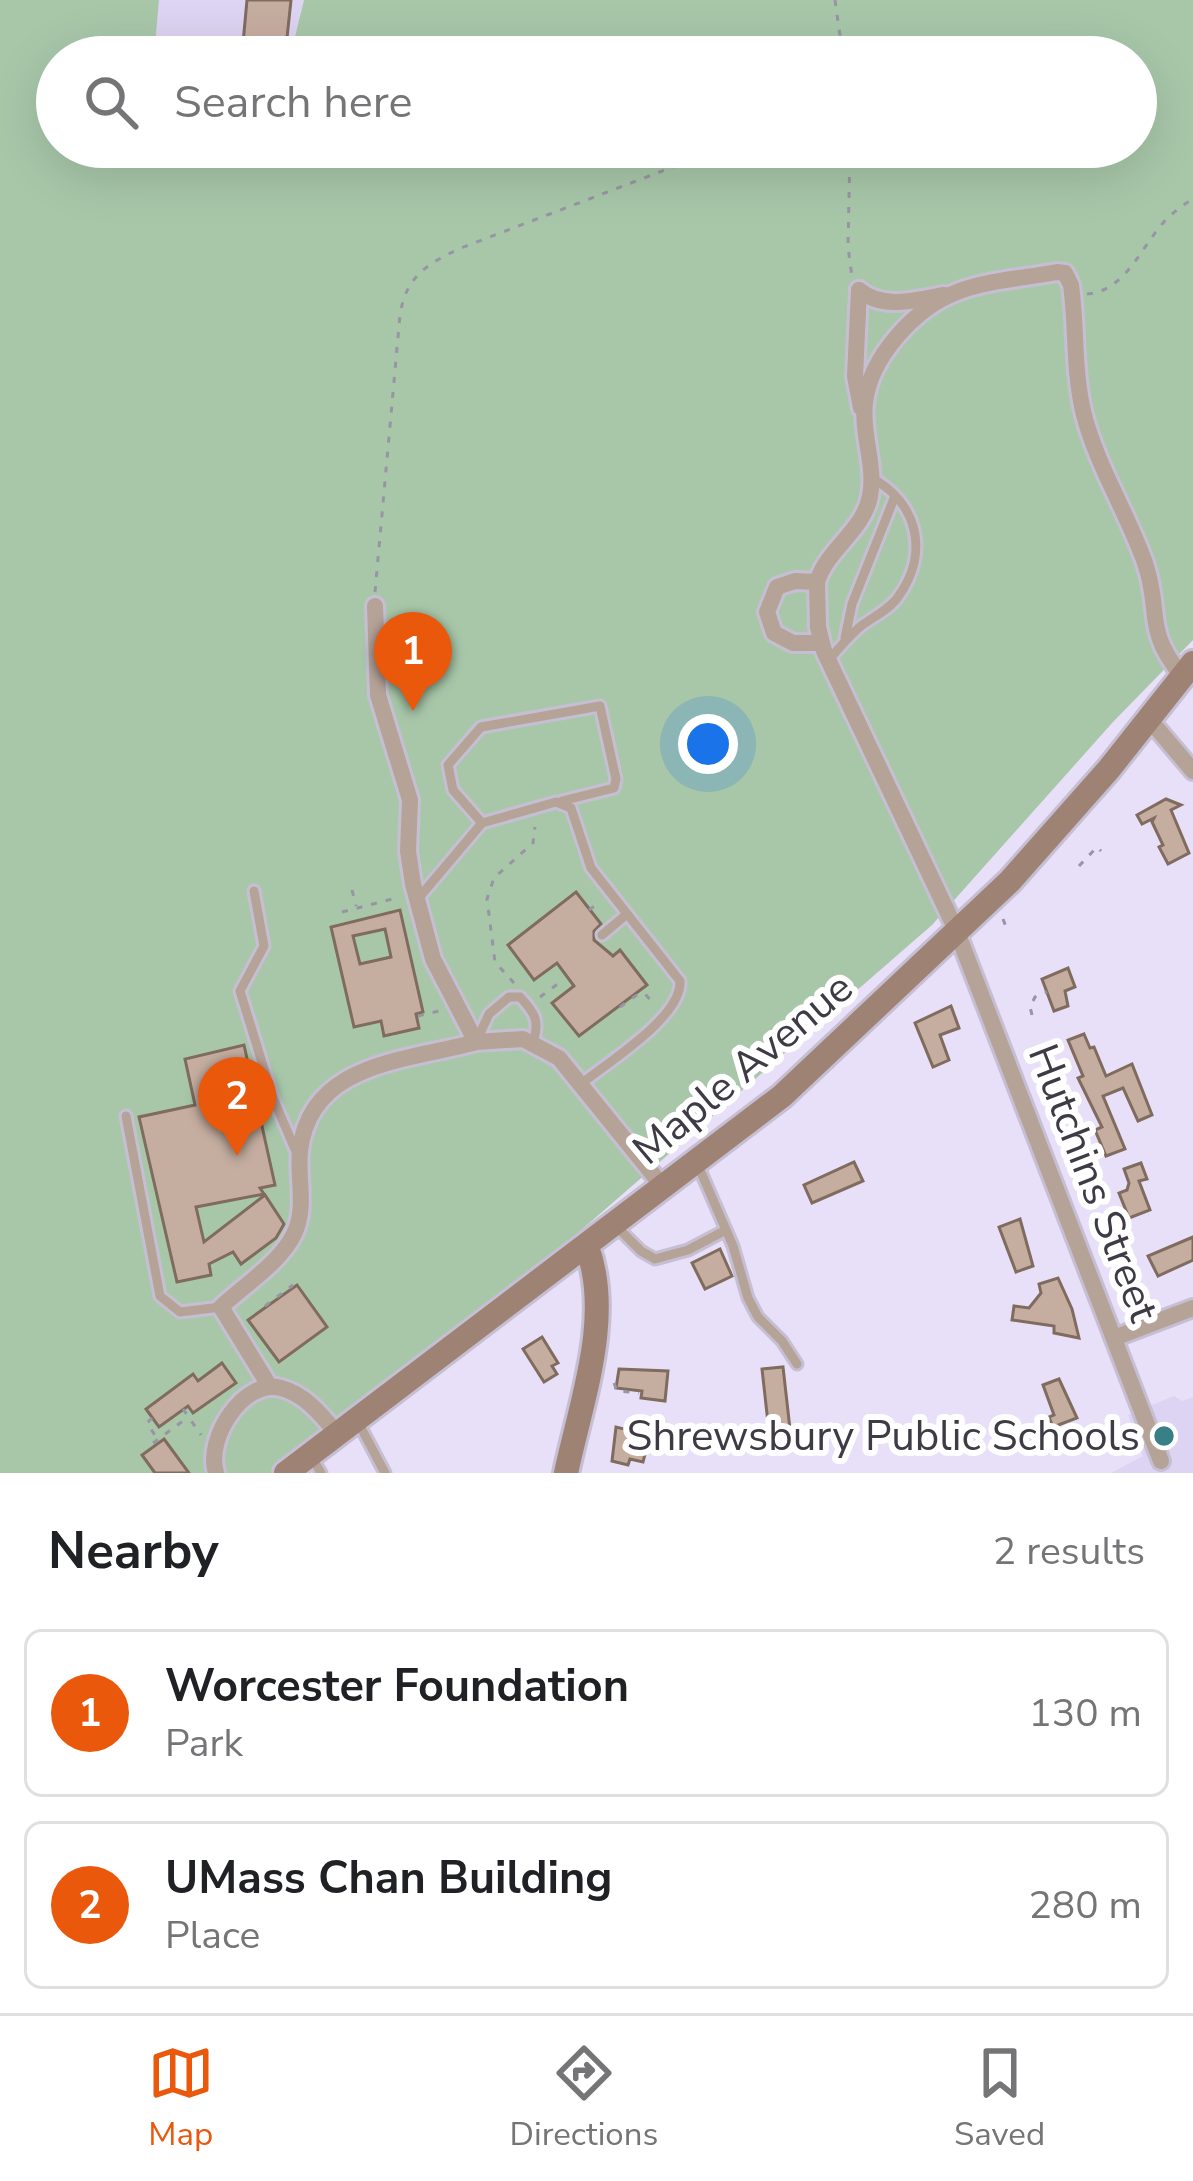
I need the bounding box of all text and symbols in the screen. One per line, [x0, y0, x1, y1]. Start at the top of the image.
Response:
search box [36, 36, 1157, 168]
icon: search [78, 69, 144, 135]
text: Search here [174, 72, 413, 133]
pin: 1 [374, 612, 452, 711]
your location [678, 714, 738, 774]
street label: Maple Avenue [621, 960, 865, 1178]
street label: Hutchins Street [1014, 1036, 1172, 1330]
pin: 2 [198, 1057, 276, 1156]
place label: Shrewsbury Public Schools [627, 1408, 1140, 1465]
marker: Shrewsbury Public Schools [1151, 1423, 1177, 1449]
text: Nearby [48, 1516, 219, 1586]
text: 2 results [993, 1525, 1145, 1578]
text: Worcester Foundation [165, 1656, 629, 1717]
text: 1 [78, 1687, 102, 1740]
text: 130 m [1028, 1687, 1142, 1740]
text: Park [165, 1717, 243, 1770]
text: UMass Chan Building [165, 1848, 613, 1909]
text: 2 [78, 1879, 102, 1932]
text: 280 m [1028, 1879, 1142, 1932]
text: Place [165, 1909, 260, 1962]
tab: Map [148, 2040, 214, 2157]
tab: Directions [510, 2040, 658, 2157]
tab: Saved [954, 2040, 1045, 2157]

